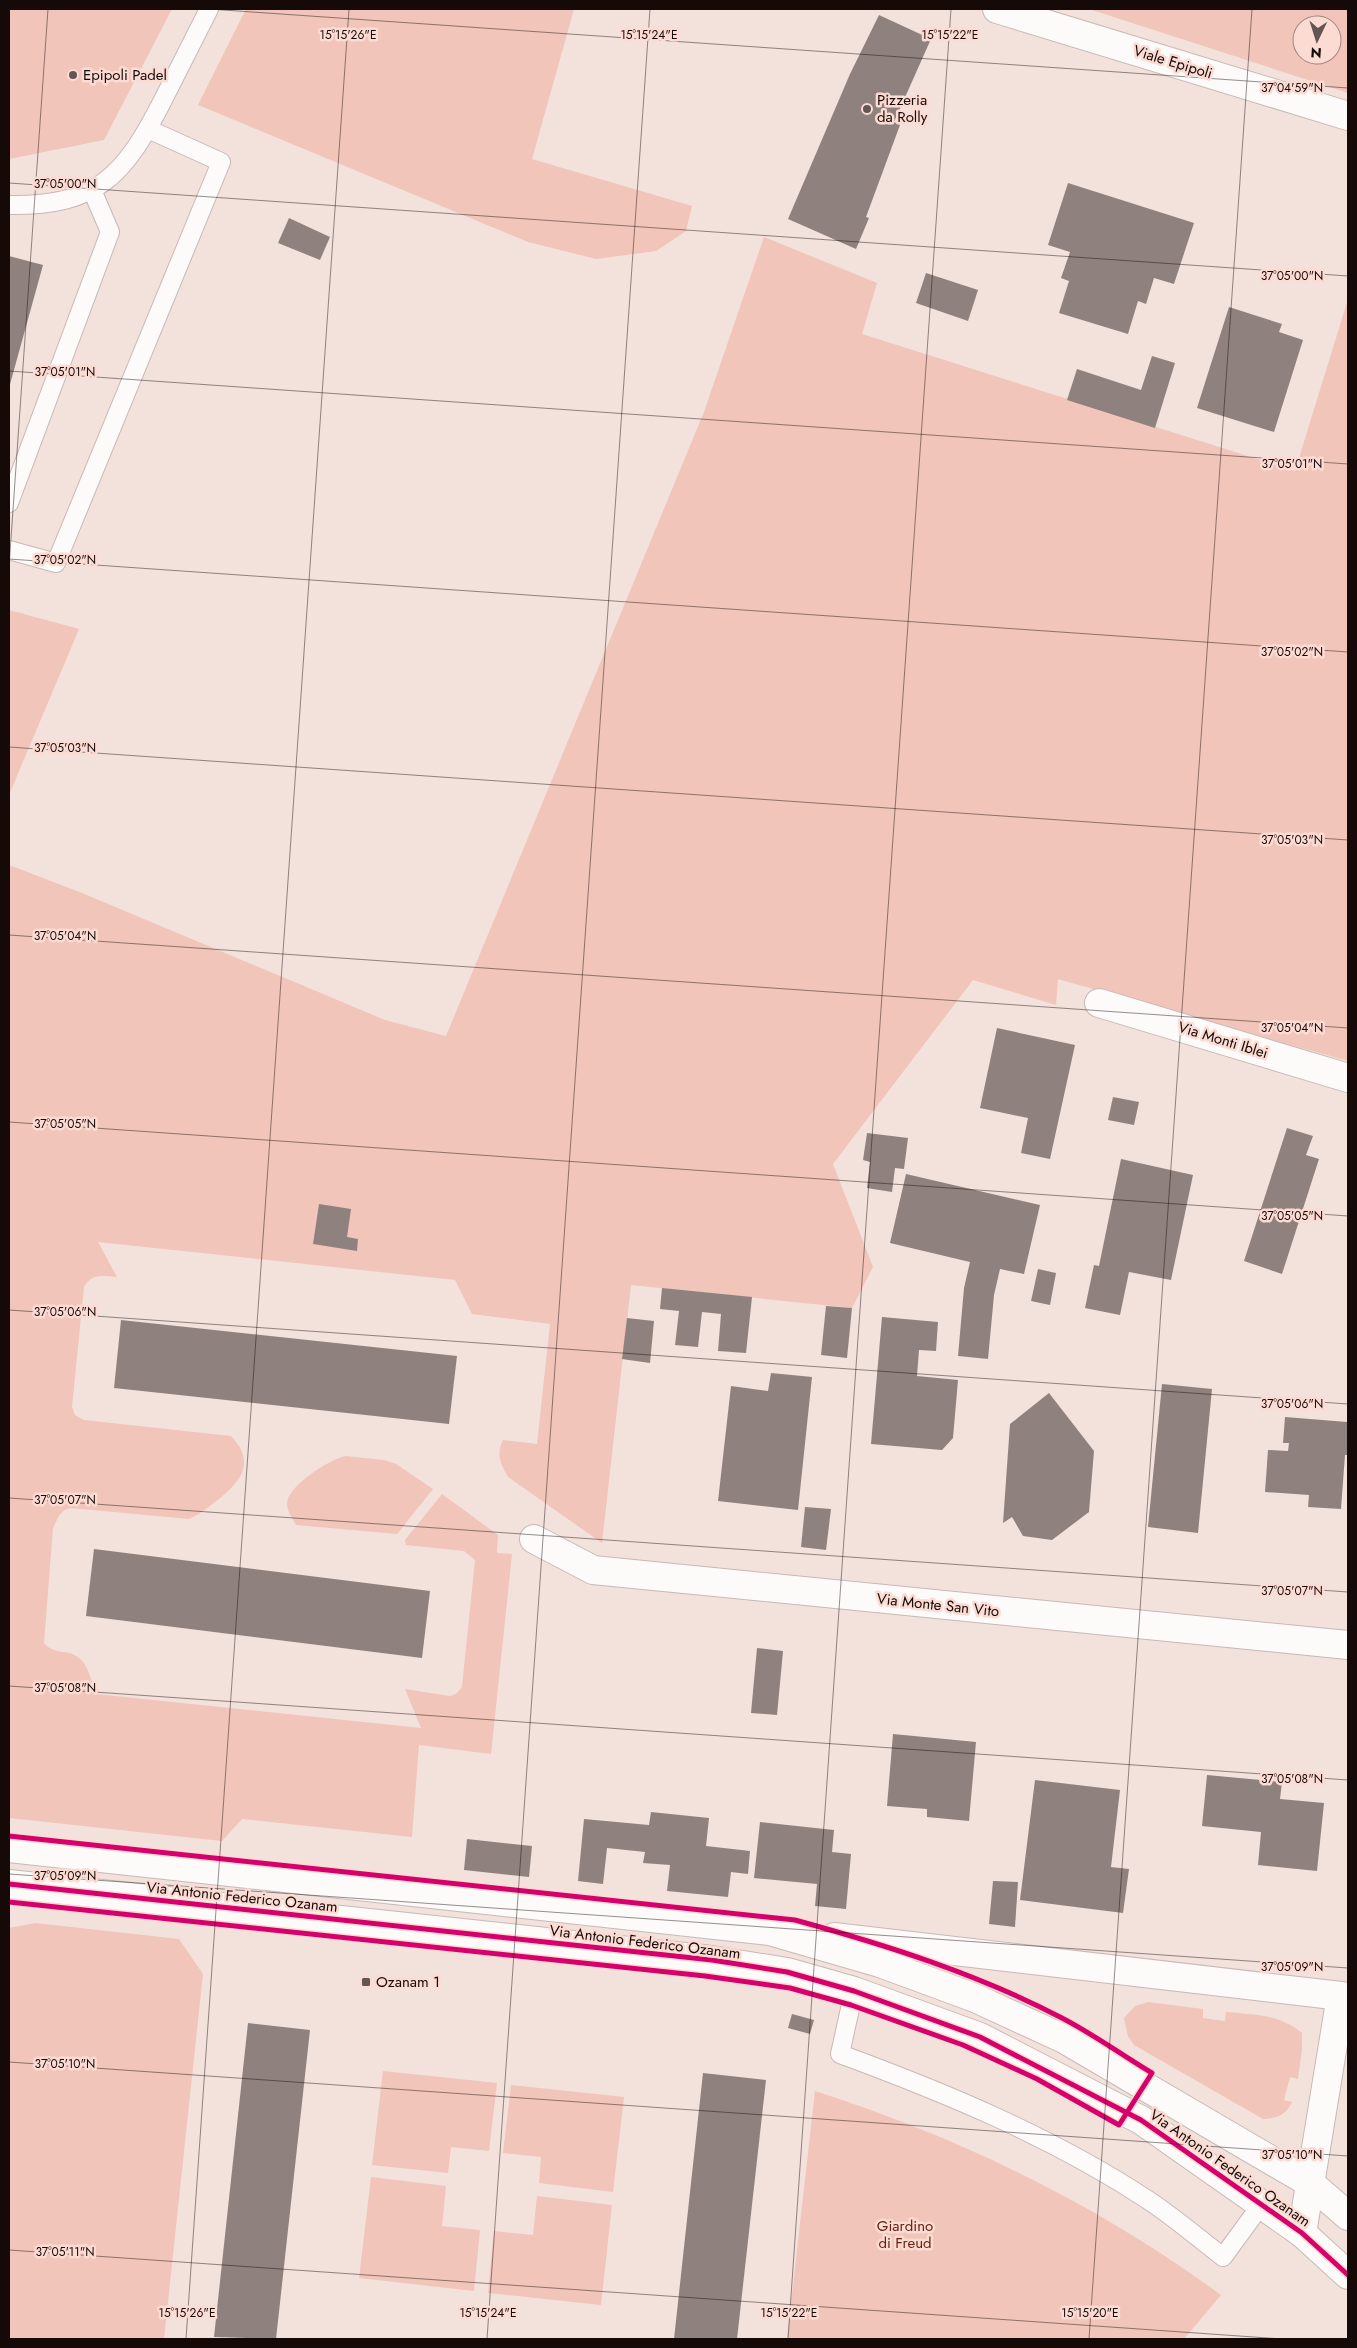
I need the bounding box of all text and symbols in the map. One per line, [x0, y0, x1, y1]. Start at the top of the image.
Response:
north arrow [1292, 15, 1342, 65]
text: 15°15'26"E [319, 26, 377, 44]
text: 15°15'24"E [620, 26, 678, 44]
text: 15°15'22"E [922, 26, 978, 44]
street label: Viale Epipoli [1131, 40, 1215, 84]
text: N [1310, 43, 1322, 63]
place label: Epipoli Padel [83, 64, 167, 86]
marker: Epipoli Padel [67, 69, 79, 81]
text: 37°04'59"N [1261, 79, 1323, 97]
place label: Pizzeria da Rolly [877, 89, 928, 128]
marker: Pizzeria da Rolly [861, 103, 873, 115]
text: 37°05'00"N [34, 175, 96, 193]
text: 37°05'00"N [1261, 267, 1323, 285]
text: 37°05'01"N [35, 363, 95, 381]
text: 37°05'01"N [1262, 455, 1322, 473]
text: 37°05'02"N [34, 551, 96, 569]
text: 37°05'02"N [1261, 643, 1323, 661]
text: 37°05'03"N [34, 739, 96, 757]
text: 37°05'03"N [1261, 831, 1323, 849]
text: 37°05'04"N [34, 927, 96, 945]
street label: Via Monti Iblei [1175, 1016, 1271, 1064]
text: 37°05'04"N [1261, 1019, 1323, 1037]
text: 37°05'05"N [34, 1115, 96, 1133]
text: 37°05'05"N [1261, 1207, 1323, 1225]
text: 37°05'06"N [34, 1303, 96, 1321]
text: 37°05'06"N [1261, 1395, 1323, 1413]
text: 37°05'07"N [34, 1491, 96, 1509]
text: 37°05'07"N [1261, 1582, 1323, 1600]
street label: Via Monte San Vito [876, 1588, 1000, 1622]
text: 37°05'08"N [34, 1679, 96, 1697]
text: 37°05'08"N [1261, 1770, 1323, 1788]
text: 37°05'09"N [34, 1867, 96, 1885]
street label: Via Antonio Federico Ozanam [145, 1876, 339, 1918]
street label: Via Antonio Federico Ozanam [548, 1919, 742, 1965]
text: 37°05'09"N [1261, 1958, 1323, 1976]
place label: Ozanam 1 [376, 1971, 440, 1993]
marker: Ozanam 1 [360, 1976, 372, 1988]
text: 37°05'10"N [35, 2055, 95, 2073]
street label: Via Antonio Federico Ozanam [1145, 2104, 1315, 2232]
text: 37°05'10"N [1262, 2146, 1322, 2164]
park label: Giardino di Freud [877, 2215, 933, 2254]
text: 37°05'11"N [35, 2243, 95, 2261]
text: 15°15'26"E [158, 2304, 216, 2322]
text: 15°15'24"E [459, 2304, 517, 2322]
text: 15°15'22"E [761, 2304, 817, 2322]
text: 15°15'20"E [1061, 2304, 1119, 2322]

